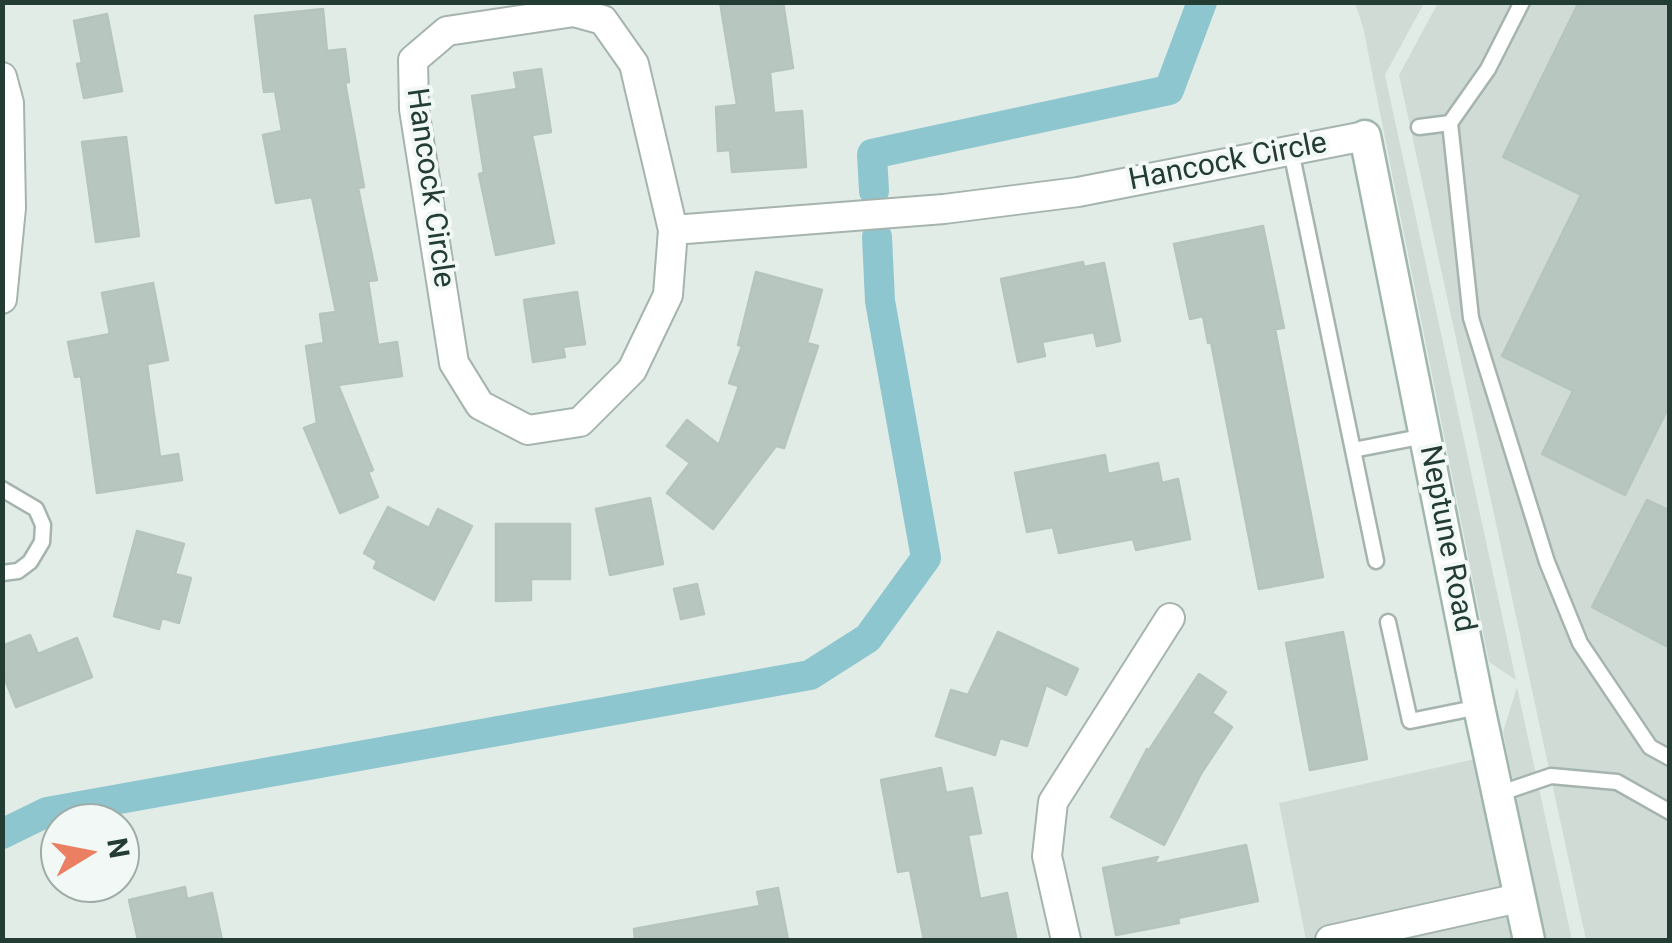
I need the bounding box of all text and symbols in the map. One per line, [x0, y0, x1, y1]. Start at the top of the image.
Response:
street label: Hancock Circle [397, 86, 461, 290]
street label: Hancock Circle [1126, 126, 1330, 200]
street label: Neptune Road [1410, 443, 1482, 635]
north arrow [40, 803, 140, 903]
text: N [100, 835, 136, 861]

